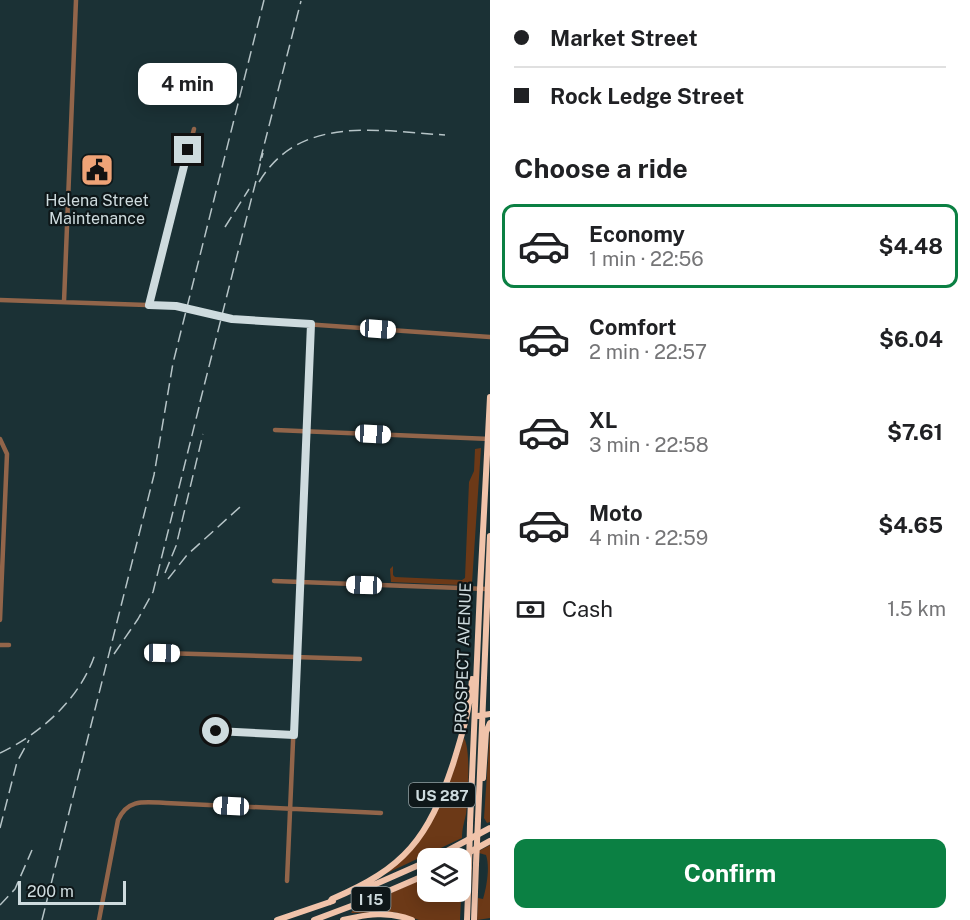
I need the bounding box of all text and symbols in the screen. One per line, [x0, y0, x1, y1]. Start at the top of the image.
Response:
text: Market Street [550, 25, 698, 51]
callout: 4 min [138, 63, 237, 105]
text: 4 min [161, 72, 214, 96]
text: Rock Ledge Street [550, 83, 744, 109]
route end [174, 136, 201, 163]
public building icon: Helena Street Maintenance [79, 152, 115, 188]
text: Choose a ride [514, 152, 688, 184]
place label: Helena Street Maintenance [45, 191, 149, 228]
icon: car [517, 219, 571, 273]
text: Economy [589, 221, 685, 247]
text: $4.48 [879, 233, 943, 259]
text: 1 min · 22:56 [589, 247, 704, 271]
icon: car [517, 312, 571, 366]
text: Comfort [589, 314, 676, 340]
car [359, 319, 397, 339]
text: $6.04 [879, 326, 943, 352]
text: 2 min · 22:57 [589, 340, 707, 364]
icon: car [517, 405, 571, 459]
text: XL [589, 407, 617, 433]
text: $7.61 [887, 419, 943, 445]
car [355, 424, 391, 444]
text: 3 min · 22:58 [589, 433, 709, 457]
icon: car [517, 498, 571, 552]
text: Moto [589, 500, 643, 526]
text: $4.65 [878, 512, 943, 538]
text: 4 min · 22:59 [589, 526, 708, 550]
car [346, 575, 382, 595]
street label: PROSPECT AVENUE [451, 582, 475, 734]
icon: cash [514, 593, 547, 626]
text: Cash [562, 596, 613, 622]
text: 1.5 km [887, 597, 946, 621]
car [144, 644, 180, 662]
route start [202, 717, 229, 744]
road number: US 287 [409, 783, 475, 807]
car [213, 796, 249, 816]
button: Confirm [514, 839, 946, 908]
map controls [417, 848, 471, 902]
button: layers [417, 848, 471, 902]
scale bar [18, 878, 126, 906]
text: 200 m [27, 882, 74, 901]
road number: I 15 [352, 887, 391, 911]

